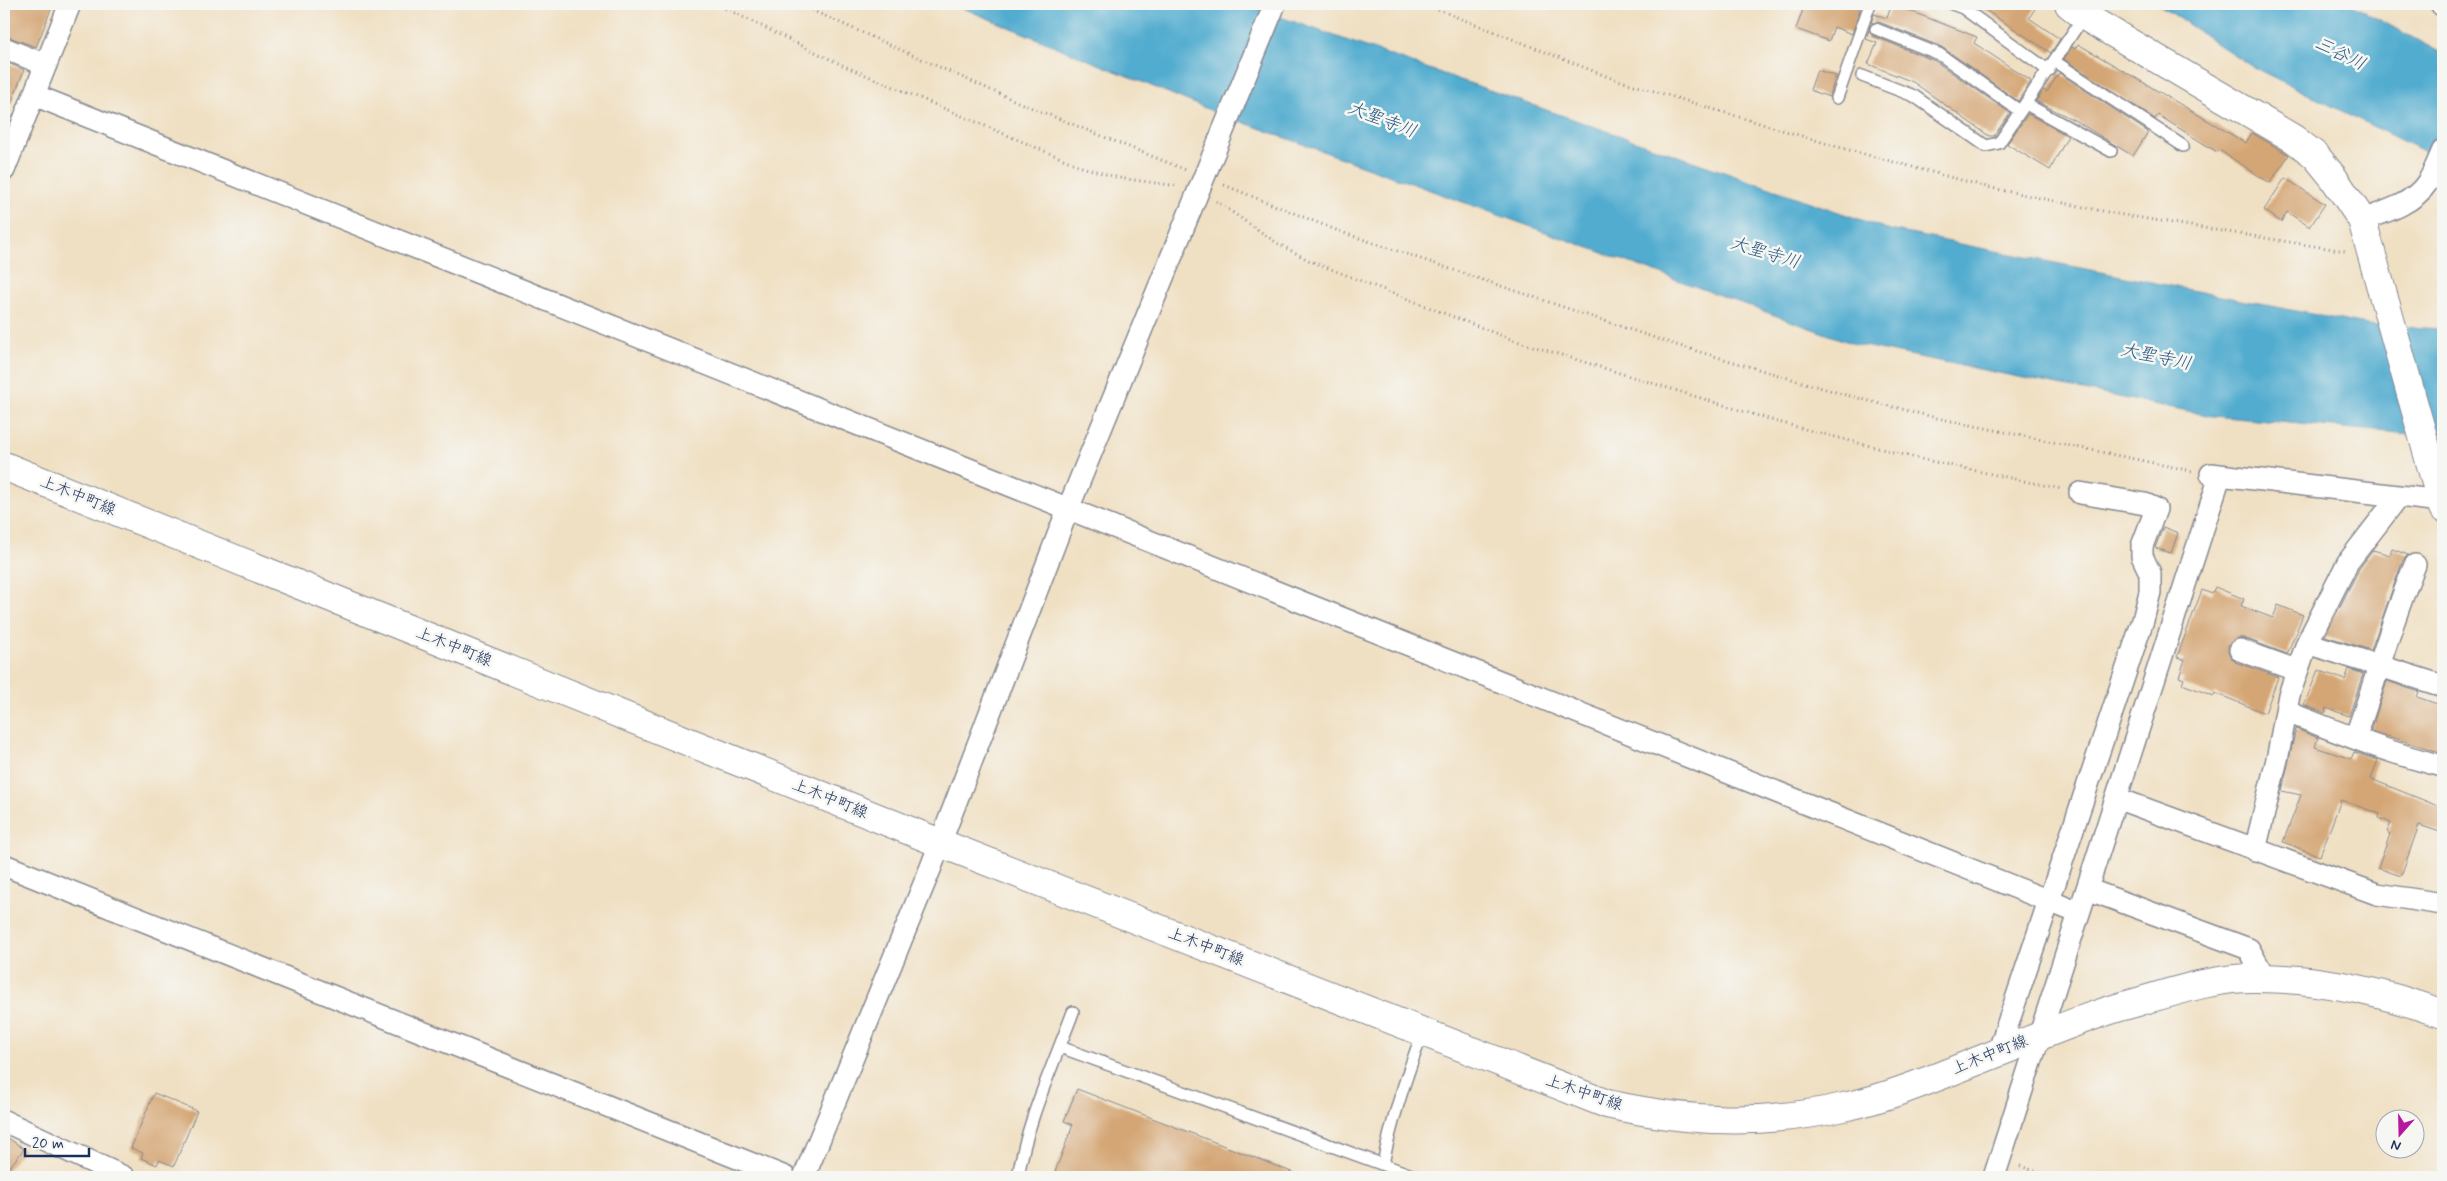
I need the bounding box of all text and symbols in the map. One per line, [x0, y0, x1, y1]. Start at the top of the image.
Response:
water label: 三谷川 [2310, 31, 2370, 77]
water label: 大聖寺川 [1344, 96, 1420, 144]
water label: 大聖寺川 [1727, 231, 1803, 275]
water label: 大聖寺川 [2118, 338, 2194, 376]
street label: 上木中町線 [37, 471, 119, 521]
street label: 上木中町線 [413, 622, 495, 672]
street label: 上木中町線 [789, 774, 871, 824]
street label: 上木中町線 [1165, 923, 1247, 971]
street label: 上木中町線 [1949, 1030, 2031, 1080]
street label: 上木中町線 [1543, 1070, 1625, 1116]
north arrow [2374, 1108, 2424, 1158]
scale bar [25, 1126, 89, 1158]
text: 20 m [32, 1134, 64, 1154]
text: N [2388, 1135, 2403, 1155]

